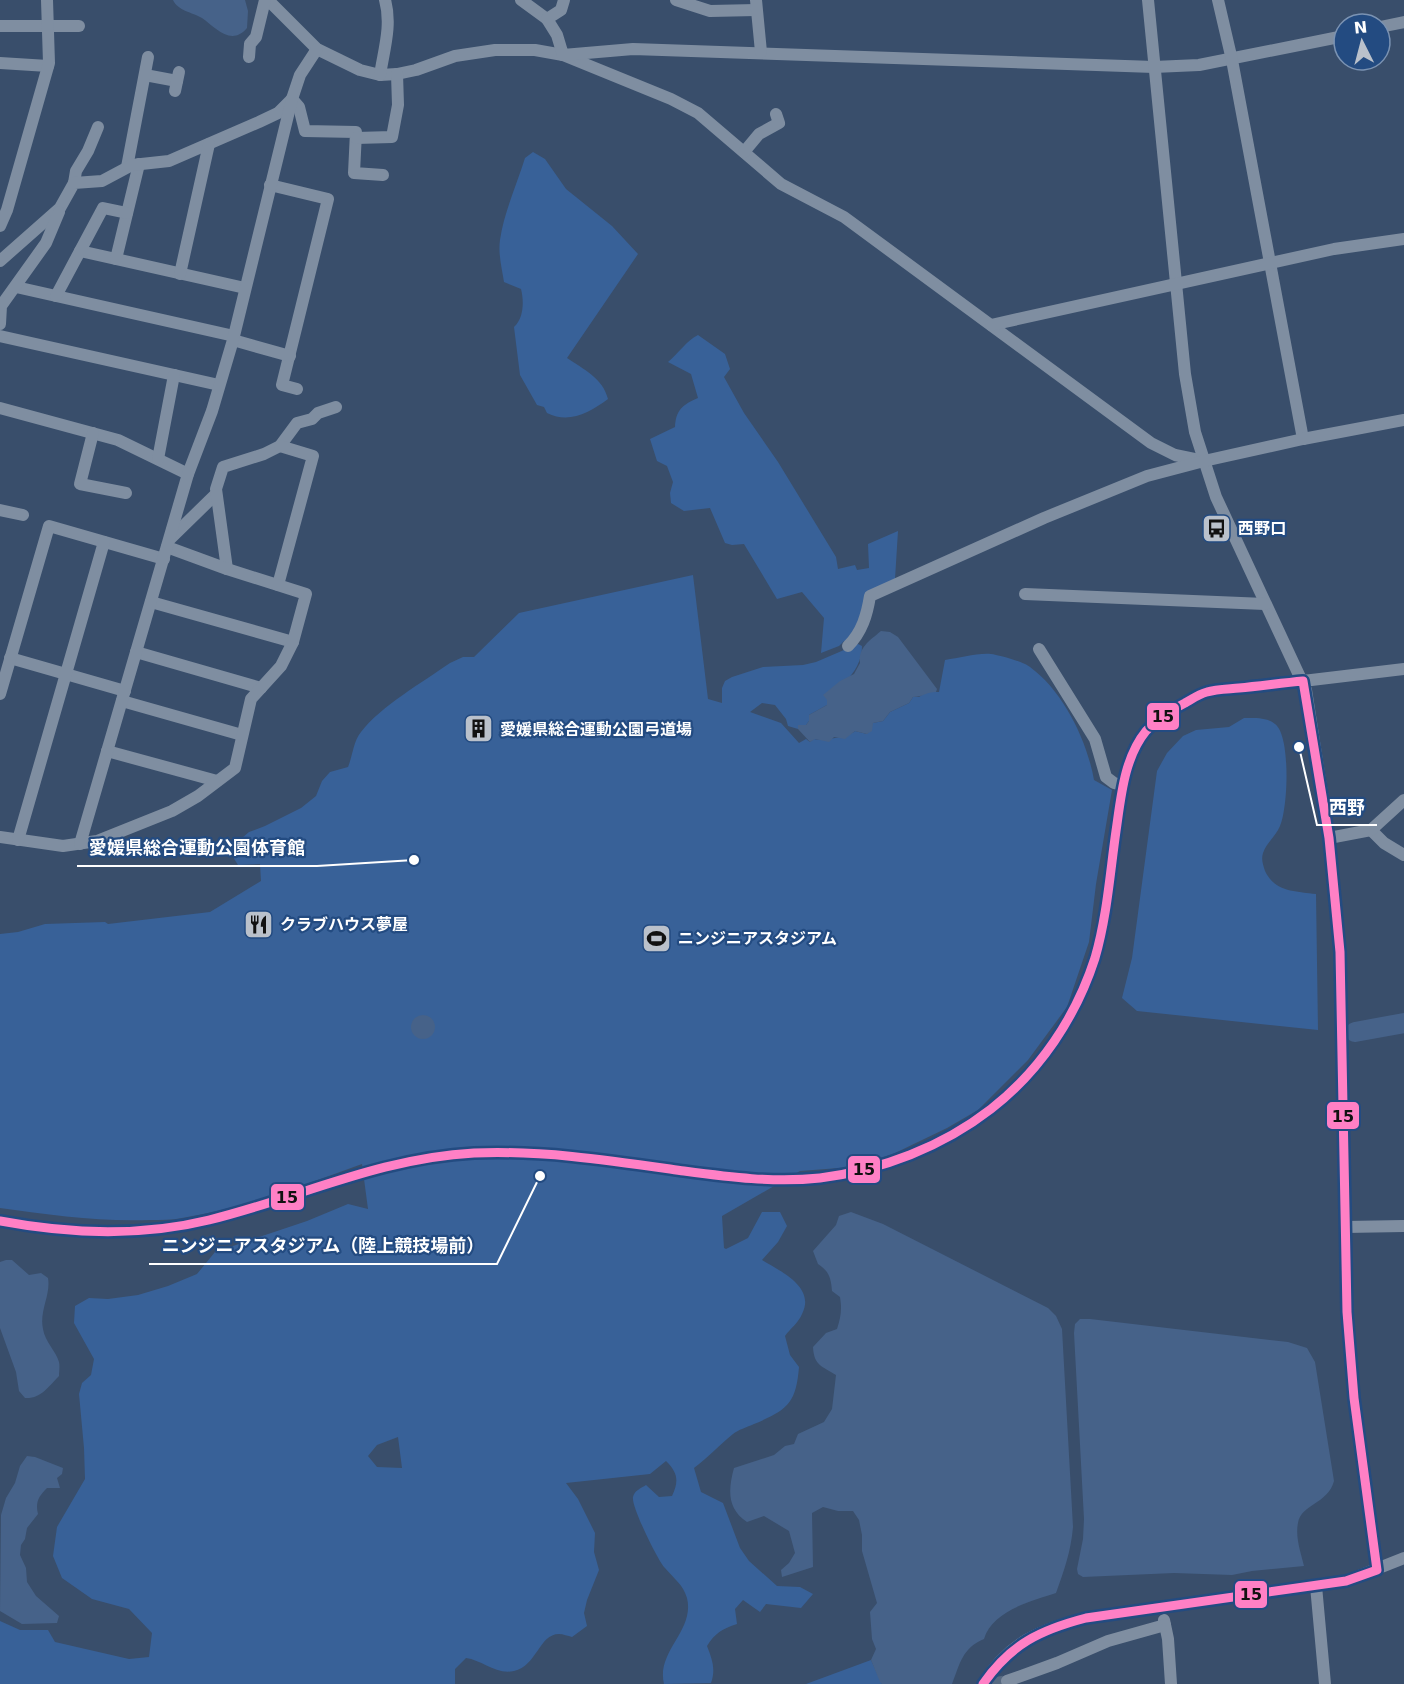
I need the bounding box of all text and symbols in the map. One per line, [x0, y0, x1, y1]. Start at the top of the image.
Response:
north arrow [1332, 12, 1392, 72]
text: N [1353, 17, 1368, 38]
bus stop icon: 西野口 [1201, 512, 1233, 544]
place label: 西野口 [1238, 519, 1286, 538]
line badge: 15 [1146, 702, 1180, 731]
text: 15 [1152, 707, 1174, 726]
building icon: 愛媛県総合運動公園弓道場 [463, 713, 495, 745]
place label: 愛媛県総合運動公園弓道場 [500, 720, 692, 739]
callout: 西野 [1317, 789, 1377, 825]
text: 西野 [1329, 797, 1365, 818]
callout: 愛媛県総合運動公園体育館 [77, 830, 317, 866]
text: 愛媛県総合運動公園体育館 [89, 837, 305, 858]
restaurant icon: クラブハウス夢屋 [243, 908, 275, 940]
place label: クラブハウス夢屋 [280, 915, 408, 934]
sports icon: ニンジニアスタジアム [641, 922, 673, 954]
place label: ニンジニアスタジアム [678, 929, 837, 948]
line badge: 15 [1326, 1101, 1360, 1130]
text: 15 [1332, 1107, 1354, 1126]
line badge: 15 [847, 1155, 881, 1184]
text: 15 [853, 1160, 875, 1179]
line badge: 15 [270, 1183, 305, 1211]
text: 15 [276, 1188, 298, 1207]
callout: ニンジニアスタジアム（陸上競技場前） [149, 1228, 497, 1264]
text: ニンジニアスタジアム（陸上競技場前） [162, 1235, 484, 1256]
line badge: 15 [1234, 1580, 1268, 1609]
text: 15 [1240, 1585, 1262, 1604]

